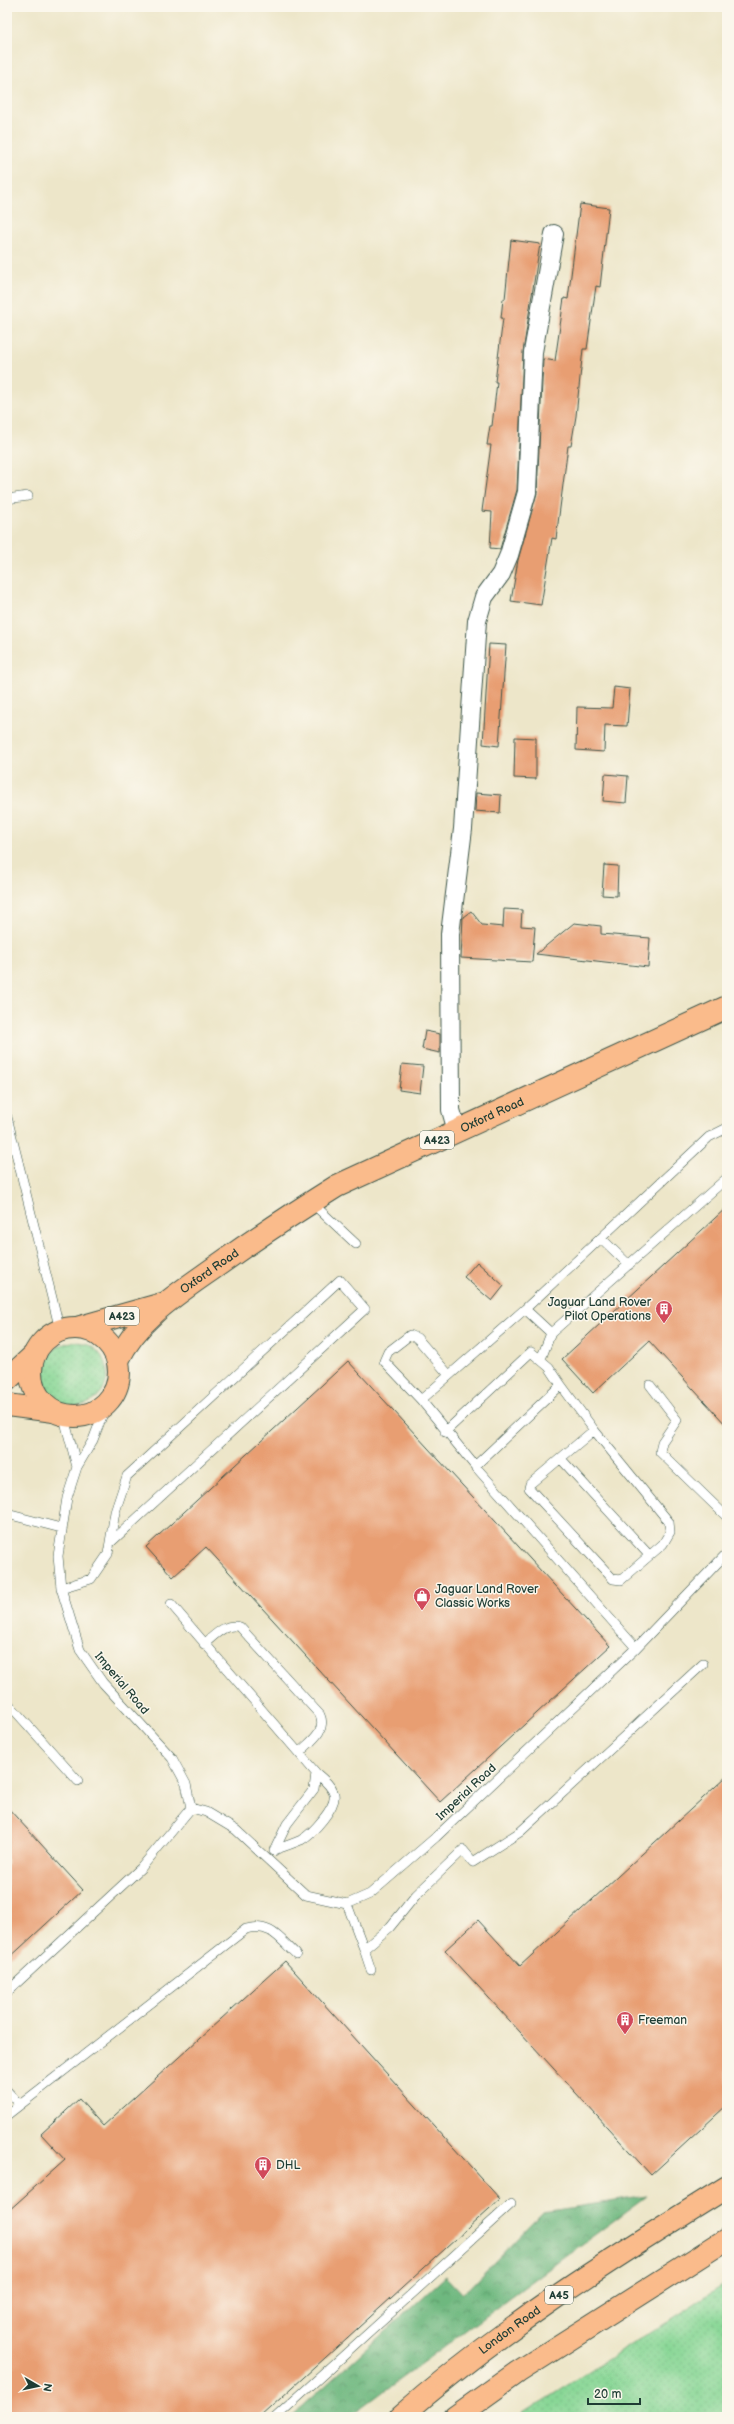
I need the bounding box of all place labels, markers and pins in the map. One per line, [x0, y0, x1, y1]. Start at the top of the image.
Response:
place label: Jaguar Land Rover Pilot Operations [548, 1295, 652, 1324]
building icon: Jaguar Land Rover Pilot Operations [654, 1299, 674, 1324]
place label: Jaguar Land Rover Classic Works [435, 1582, 539, 1611]
shop icon: Jaguar Land Rover Classic Works [412, 1586, 432, 1611]
building icon: Freeman [615, 2010, 635, 2035]
place label: Freeman [638, 2013, 687, 2028]
building icon: DHL [253, 2155, 273, 2180]
place label: DHL [276, 2158, 301, 2173]

